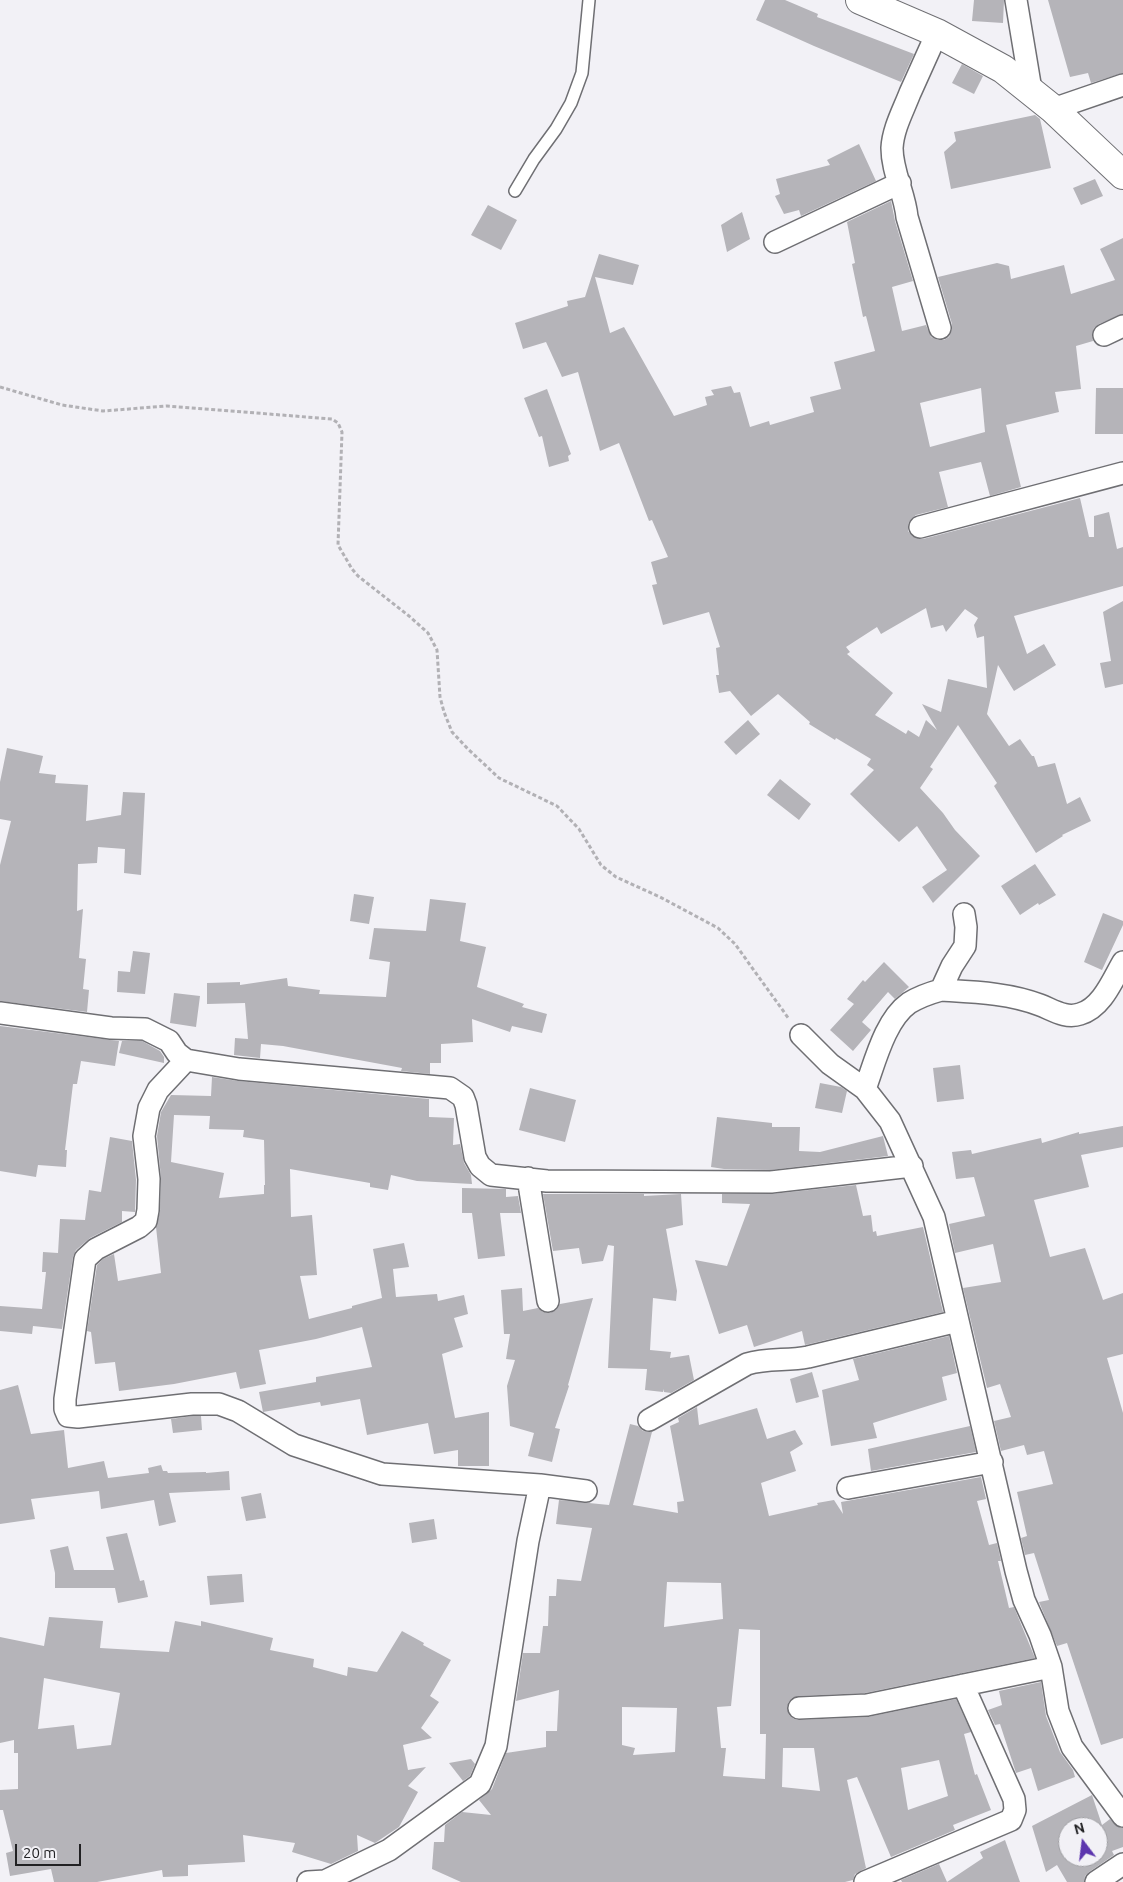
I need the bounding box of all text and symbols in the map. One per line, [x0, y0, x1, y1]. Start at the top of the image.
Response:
north arrow [1058, 1817, 1108, 1867]
text: N [1072, 1819, 1086, 1838]
scale bar [18, 1834, 84, 1866]
text: 20 m [23, 1844, 56, 1861]

